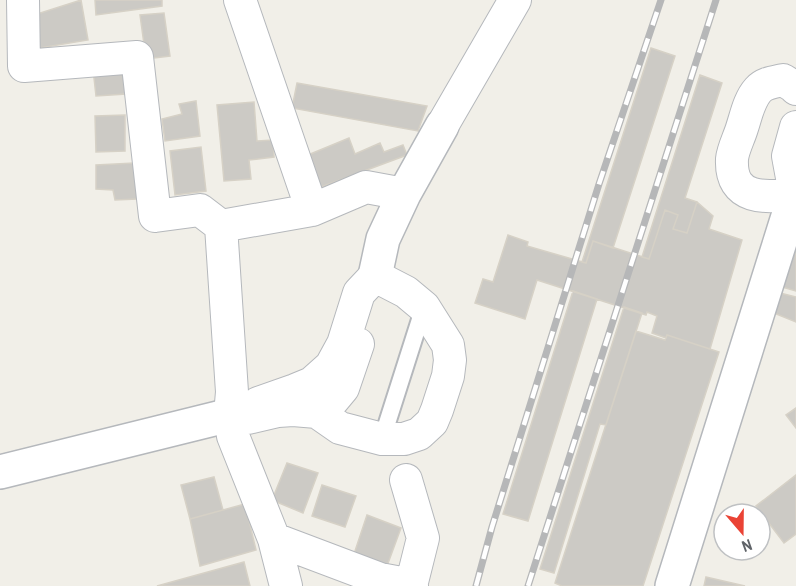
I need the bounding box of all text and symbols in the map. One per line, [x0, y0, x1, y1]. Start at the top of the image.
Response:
north arrow [712, 502, 772, 562]
text: N [739, 534, 755, 558]

